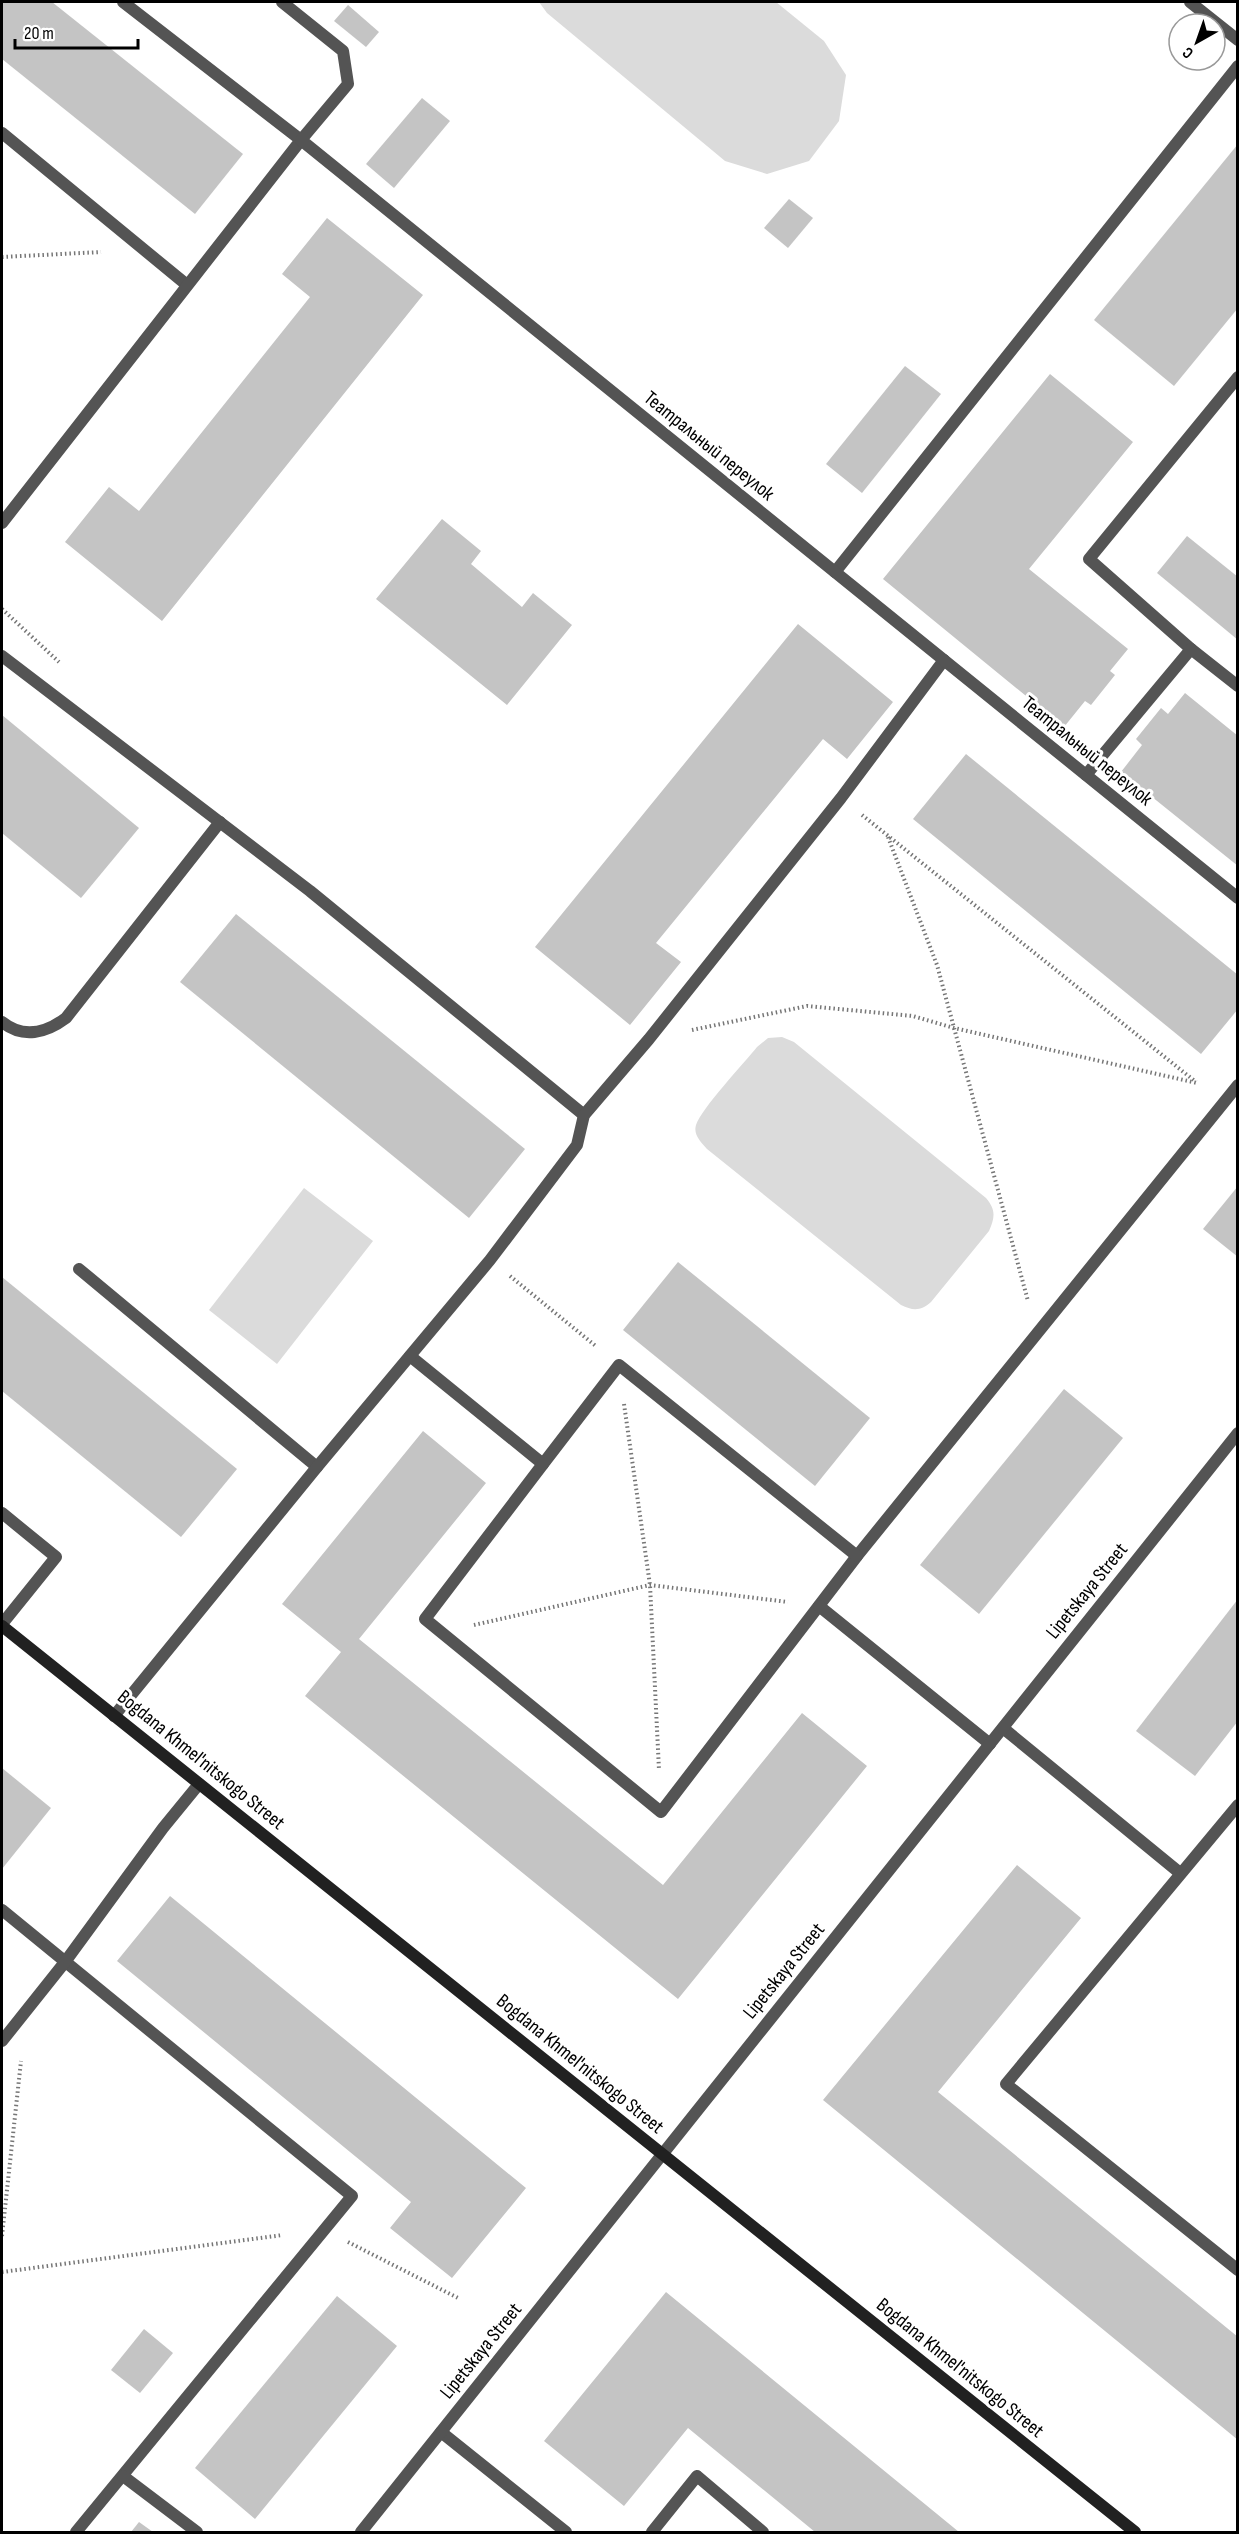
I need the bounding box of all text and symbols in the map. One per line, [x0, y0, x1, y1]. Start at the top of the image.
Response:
scale bar [15, 12, 138, 50]
north arrow [1167, 12, 1227, 72]
text: 20 m [24, 23, 54, 44]
text: С [1179, 42, 1198, 62]
street label: Театральный переулок [639, 386, 779, 506]
street label: Театральный переулок [1017, 691, 1157, 811]
street label: Lipetskaya Street [1041, 1538, 1133, 1644]
street label: Bogdana Khmel'nitskogo Street [112, 1685, 290, 1835]
street label: Lipetskaya Street [738, 1918, 830, 2024]
street label: Bogdana Khmel'nitskogo Street [491, 1989, 669, 2139]
street label: Bogdana Khmel'nitskogo Street [871, 2293, 1049, 2443]
street label: Lipetskaya Street [435, 2298, 527, 2404]

